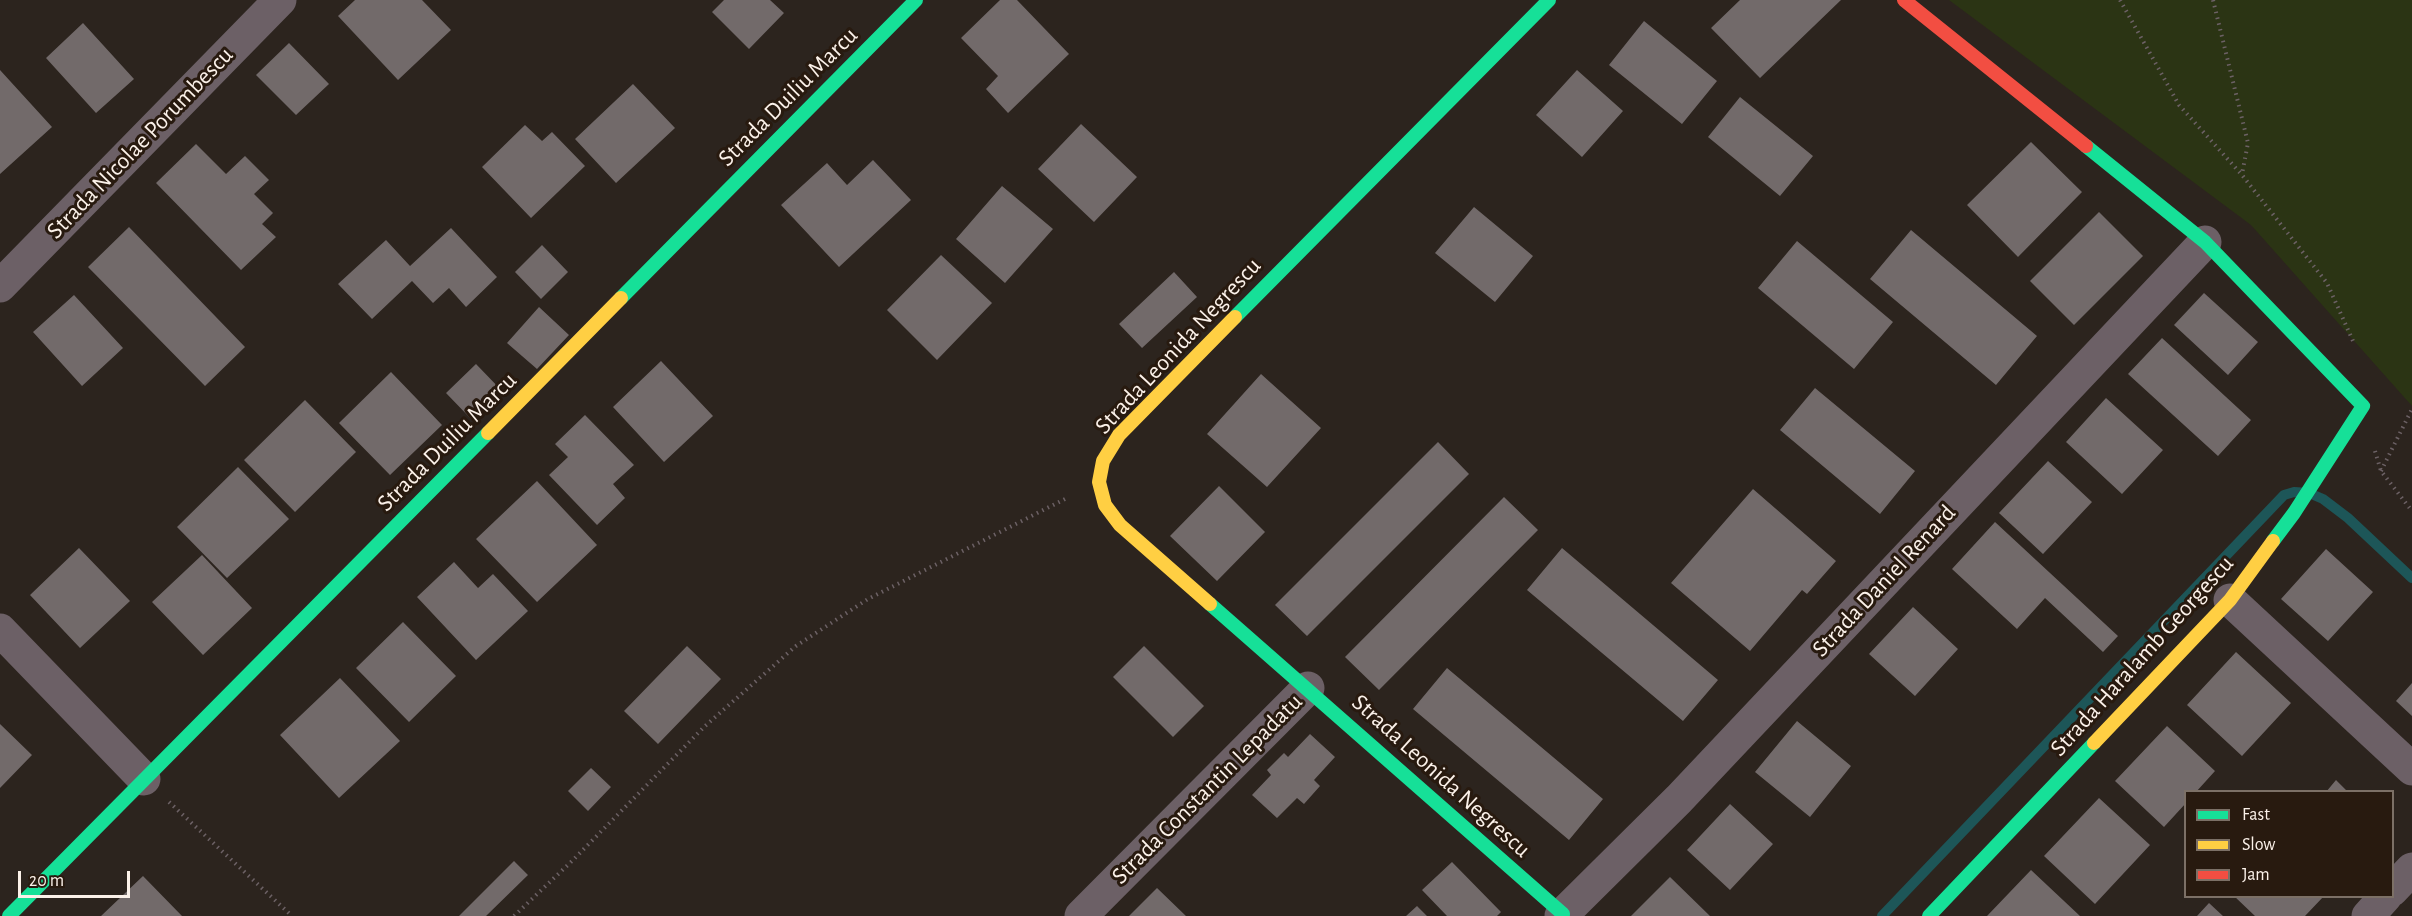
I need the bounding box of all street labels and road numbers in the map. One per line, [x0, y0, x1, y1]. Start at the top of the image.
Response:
street label: Strada Duiliu Marcu [712, 21, 864, 173]
street label: Strada Nicolae Porumbescu [41, 41, 239, 245]
street label: Strada Leonida Negrescu [1089, 252, 1267, 440]
street label: Strada Duiliu Marcu [371, 366, 523, 518]
street label: Strada Daniel Renard [1806, 499, 1962, 663]
street label: Strada Haralamb Georgescu [2044, 550, 2240, 762]
street label: Strada Constantin Lepadatu [1106, 688, 1308, 890]
street label: Strada Leonida Negrescu [1346, 688, 1536, 864]

